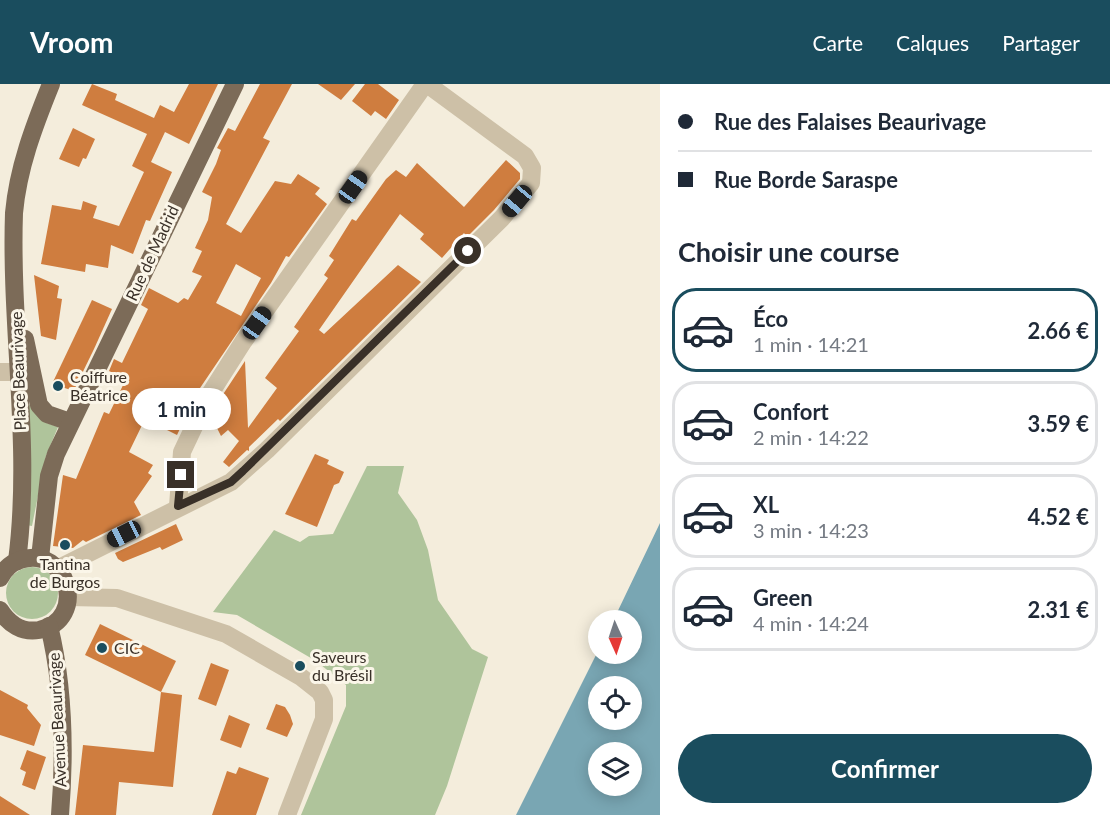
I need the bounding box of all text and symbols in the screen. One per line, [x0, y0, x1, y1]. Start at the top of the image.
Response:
text: Vroom [30, 25, 114, 59]
text: Carte [812, 30, 863, 55]
text: Calques [896, 30, 969, 55]
text: Partager [1002, 30, 1080, 55]
text: Rue des Falaises Beaurivage [714, 108, 986, 135]
text: Rue Borde Saraspe [714, 166, 898, 193]
car [335, 167, 371, 207]
car [499, 181, 535, 221]
street label: Rue de Madrid [121, 202, 182, 303]
text: Choisir une course [678, 235, 900, 268]
route start [454, 237, 481, 264]
car [239, 303, 275, 343]
icon: car [681, 303, 735, 357]
text: Éco [753, 305, 788, 332]
street label: Place Beaurivage [6, 311, 29, 431]
text: 2.66 € [1027, 317, 1089, 344]
text: 1 min · 14:21 [753, 332, 869, 356]
place label: Coiffure Béatrice [70, 367, 128, 404]
marker: Coiffure Béatrice [51, 379, 65, 393]
callout: 1 min [132, 388, 231, 430]
icon: car [681, 396, 735, 450]
text: 1 min [157, 397, 206, 421]
text: Confort [753, 398, 829, 425]
text: 3.59 € [1027, 410, 1089, 437]
text: 2 min · 14:22 [753, 425, 869, 449]
route end [167, 461, 194, 488]
icon: car [681, 489, 735, 543]
text: XL [753, 491, 779, 518]
text: 4.52 € [1027, 503, 1089, 530]
car [104, 518, 144, 550]
text: 3 min · 14:23 [753, 518, 869, 542]
marker: Tantina de Burgos [58, 538, 72, 552]
place label: Tantina de Burgos [30, 554, 100, 591]
icon: car [681, 582, 735, 636]
text: Green [753, 584, 813, 611]
text: 2.31 € [1027, 596, 1089, 623]
north arrow [588, 610, 642, 664]
map controls [588, 610, 642, 796]
text: 4 min · 14:24 [753, 611, 869, 635]
place label: CIC [114, 638, 140, 657]
marker: CIC [95, 641, 109, 655]
place label: Saveurs du Brésil [312, 647, 373, 684]
street label: Avenue Beaurivage [43, 652, 70, 788]
marker: Saveurs du Brésil [293, 659, 307, 673]
button: locate [588, 676, 642, 730]
button: Confirmer [678, 734, 1092, 803]
button: layers [588, 742, 642, 796]

